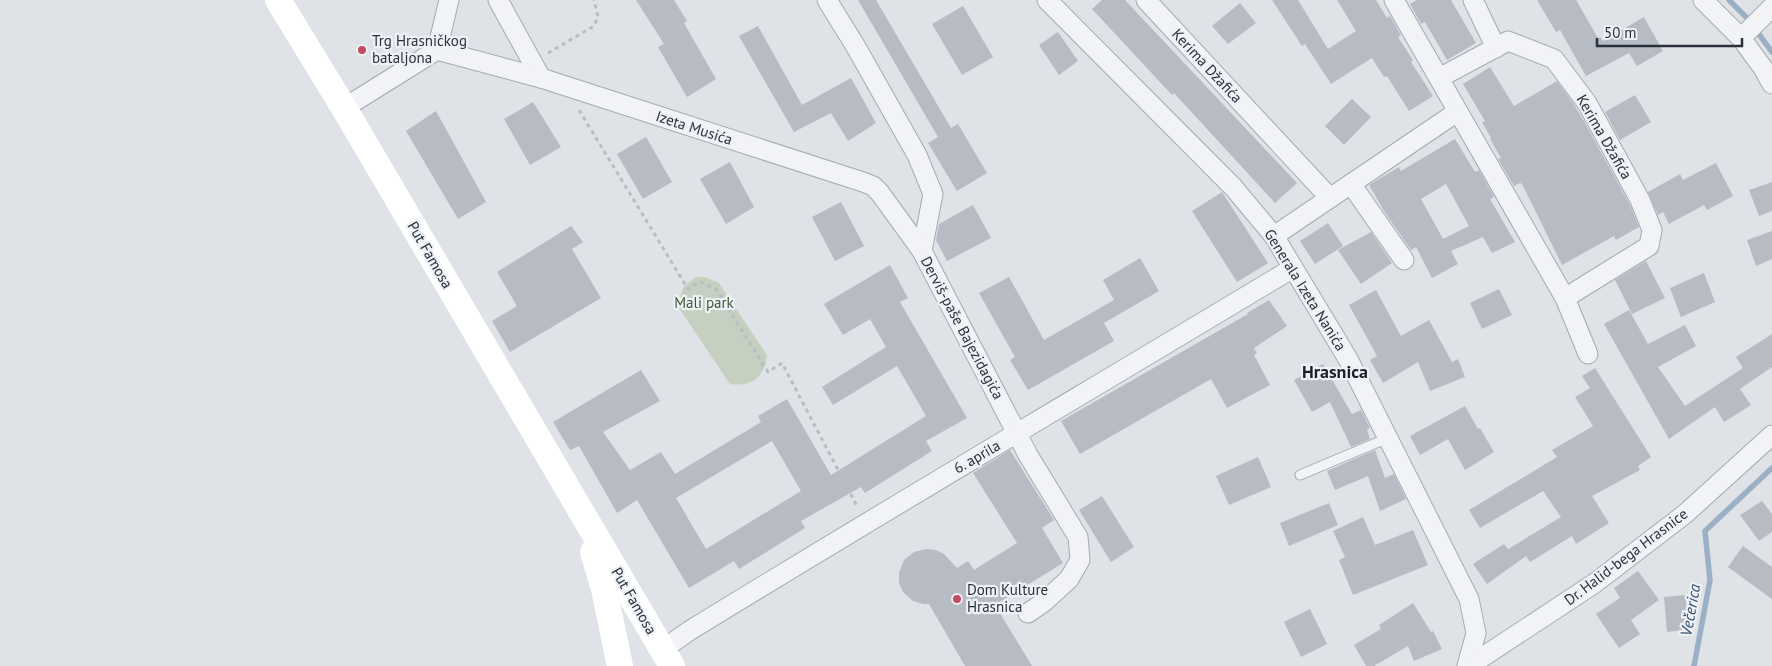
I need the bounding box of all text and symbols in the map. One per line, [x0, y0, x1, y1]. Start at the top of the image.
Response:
scale bar [1597, 15, 1742, 47]
text: 50 m [1604, 23, 1637, 42]
street label: Kerima Džafića [1168, 25, 1247, 107]
place label: Trg Hrasničkog bataljona [372, 31, 467, 67]
marker: Trg Hrasničkog bataljona [356, 44, 368, 56]
street label: Kerima Džafića [1573, 91, 1636, 183]
street label: Izeta Musića [653, 106, 735, 149]
street label: Put Famosa [404, 218, 457, 292]
street label: Generala Izeta Nanića [1260, 225, 1351, 354]
street label: Derviš-paše Bajezidagića [917, 253, 1008, 402]
park label: Mali park [674, 293, 735, 312]
district label: Hrasnica [1302, 360, 1368, 383]
street label: 6. aprila [950, 436, 1003, 477]
street label: Dr. Halid-bega Hrasnice [1560, 504, 1691, 609]
street label: Put Famosa [608, 564, 661, 638]
place label: Dom Kulture Hrasnica [967, 580, 1048, 616]
water label: Večerica [1676, 582, 1704, 638]
marker: Dom Kulture Hrasnica [951, 593, 963, 605]

